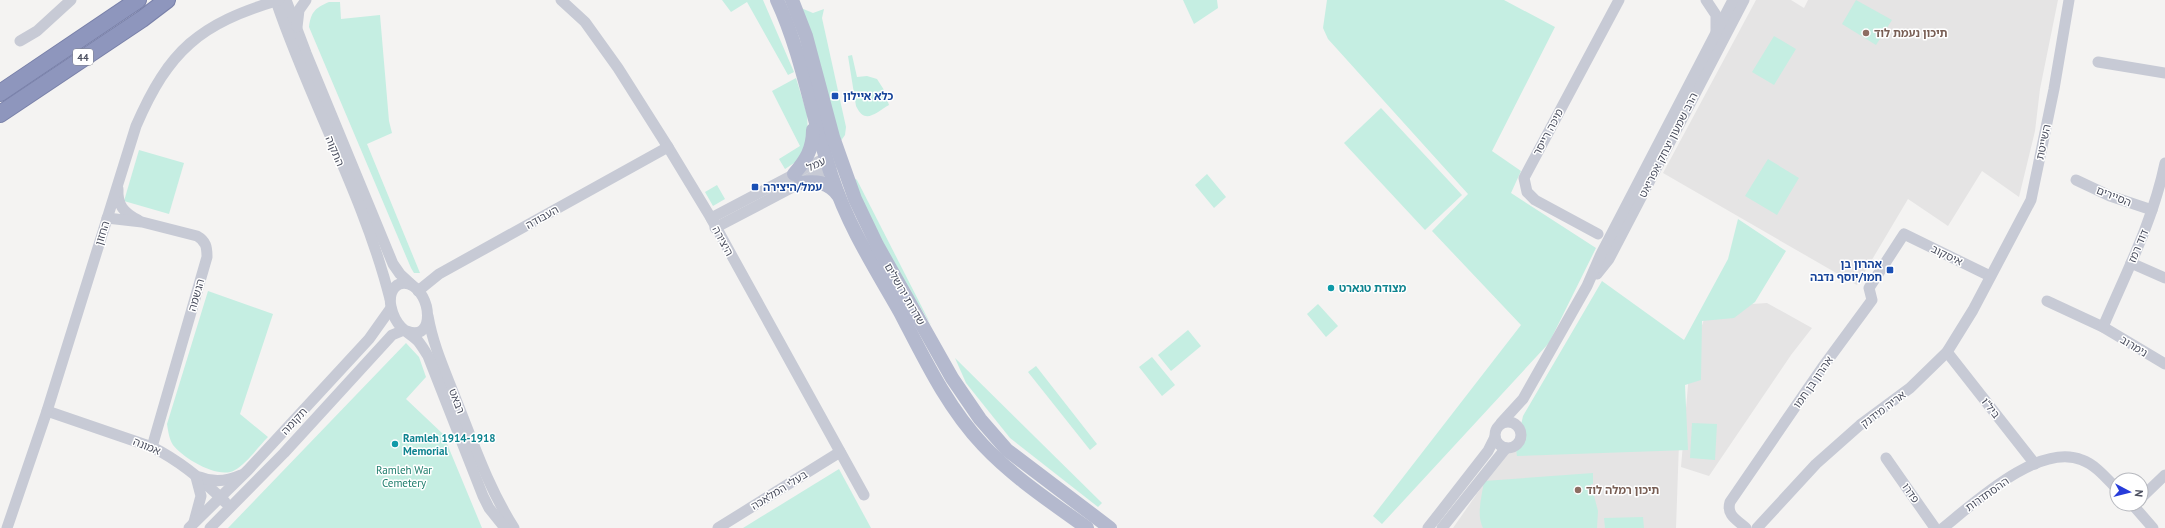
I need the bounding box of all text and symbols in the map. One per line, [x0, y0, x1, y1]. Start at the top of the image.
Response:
place label: תיכון נעמת לוד [1874, 26, 1947, 40]
marker: תיכון נעמת לוד [1861, 28, 1871, 38]
road number: 44 [73, 49, 93, 65]
place label: כלא איילון [843, 89, 894, 103]
street label: הרב שמעון יצחק אפריאט [1635, 90, 1701, 200]
marker: כלא איילון [830, 91, 840, 101]
street label: מיכה רייסר [1530, 106, 1566, 158]
street label: השייטת [2032, 123, 2054, 161]
street label: התקוה [322, 134, 348, 168]
street label: עמל [804, 154, 828, 174]
place label: עמל/היצירה [763, 180, 822, 194]
marker: עמל/היצירה [750, 182, 760, 192]
street label: הסיירים [2094, 183, 2134, 209]
street label: העבודה [523, 202, 561, 232]
street label: החזון [92, 219, 112, 247]
street label: היצירה [709, 224, 737, 258]
street label: דוד רמז [2125, 227, 2151, 265]
street label: איסקוב [1929, 241, 1965, 269]
place label: אהרון בן חמו/יוסף נדבה [1810, 257, 1883, 284]
street label: שדרות ירושלים [882, 260, 928, 328]
marker: אהרון בן חמו/יוסף נדבה [1885, 265, 1895, 275]
street label: הגשמה [185, 277, 207, 313]
place label: מצודת טגארט [1339, 281, 1406, 295]
marker: מצודת טגארט [1326, 283, 1336, 293]
street label: נימרוב [2118, 332, 2150, 360]
street label: אהרון בן חמו [1790, 353, 1836, 411]
street label: רבאט [446, 387, 468, 415]
street label: אריה מידנק [1858, 387, 1908, 431]
street label: ביל"ו [1979, 395, 2003, 421]
street label: תקומה [278, 405, 310, 437]
place label: Ramleh 1914-1918 Memorial [403, 431, 495, 458]
street label: אמונה [131, 434, 163, 458]
marker: Ramleh 1914-1918 Memorial [390, 439, 400, 449]
park label: Ramleh War Cemetery [376, 463, 432, 490]
street label: בעלי המלאכה [748, 467, 810, 513]
north arrow [2109, 472, 2149, 512]
street label: ההסתדרות [1962, 474, 2012, 514]
street label: פדרו [1899, 480, 1923, 506]
place label: תיכון רמלה לוד [1586, 483, 1659, 497]
marker: תיכון רמלה לוד [1573, 485, 1583, 495]
text: N [2132, 489, 2146, 498]

